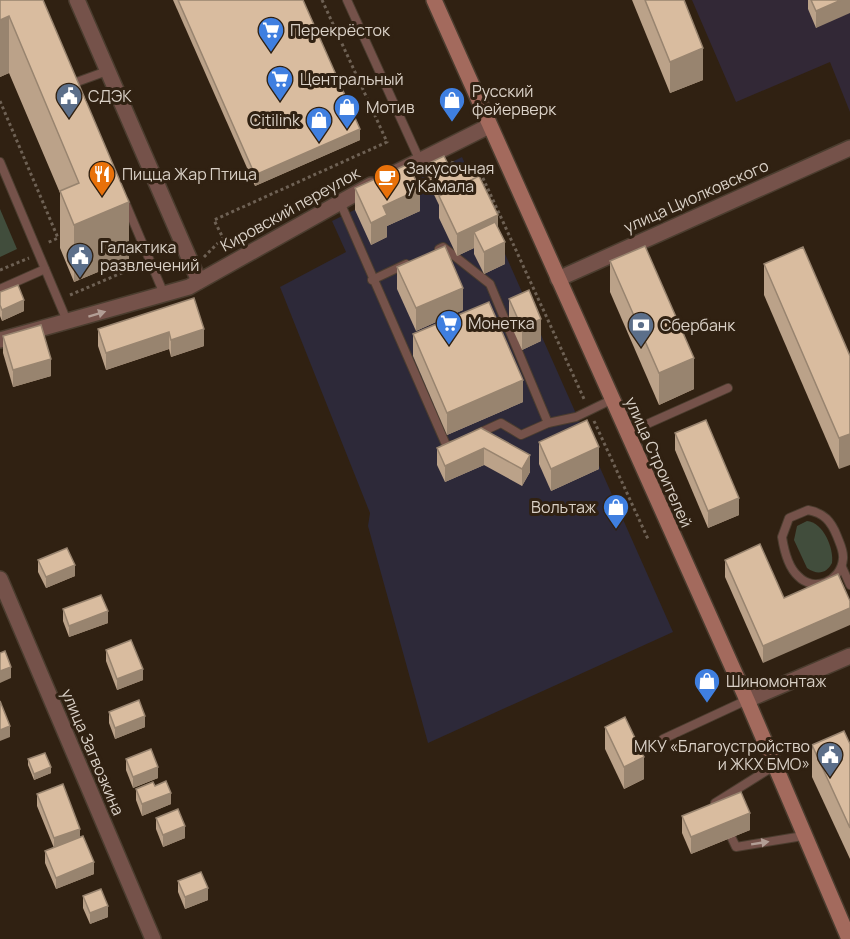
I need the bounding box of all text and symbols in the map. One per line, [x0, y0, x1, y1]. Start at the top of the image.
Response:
supermarket icon: Перекрёсток [256, 15, 286, 53]
place label: Перекрёсток [290, 19, 391, 41]
supermarket icon: Центральный [265, 64, 295, 102]
place label: Центральный [300, 68, 404, 90]
place label: Русский фейерверк [472, 80, 557, 120]
public building icon: СДЭК [54, 81, 84, 119]
place label: СДЭК [88, 85, 132, 107]
shop icon: Русский фейерверк [437, 85, 467, 123]
shop icon: Мотив [332, 92, 362, 130]
place label: Мотив [366, 96, 415, 118]
shop icon: Citilink [304, 105, 334, 143]
place label: Citilink [250, 109, 301, 131]
street label: улица Циолковского [620, 154, 772, 238]
place label: Закусочная у Камала [406, 157, 494, 197]
restaurant icon: Пицца Жар Птица [87, 159, 117, 197]
street label: Кировский переулок [216, 161, 365, 256]
cafe icon: Закусочная у Камала [372, 162, 402, 200]
place label: Пицца Жар Птица [122, 163, 257, 185]
place label: Галактика развлечений [100, 236, 199, 276]
public building icon: Галактика развлечений [65, 241, 95, 279]
supermarket icon: Монетка [434, 308, 464, 346]
one-way arrow [88, 309, 106, 318]
bank icon: Сбербанк [626, 310, 656, 348]
place label: Монетка [468, 312, 535, 334]
place label: Сбербанк [660, 314, 736, 336]
street label: улица Строителей [620, 393, 698, 531]
shop icon: Вольтаж [601, 492, 631, 530]
place label: Вольтаж [531, 496, 597, 518]
shop icon: Шиномонтаж [692, 666, 722, 704]
place label: Шиномонтаж [726, 670, 827, 692]
street label: улица Загвозкина [56, 685, 130, 819]
place label: МКУ «Благоустройство и ЖКХ БМО» [634, 735, 810, 775]
public building icon: МКУ «Благоустройство и ЖКХ БМО» [815, 740, 845, 778]
one-way arrow [750, 838, 769, 847]

